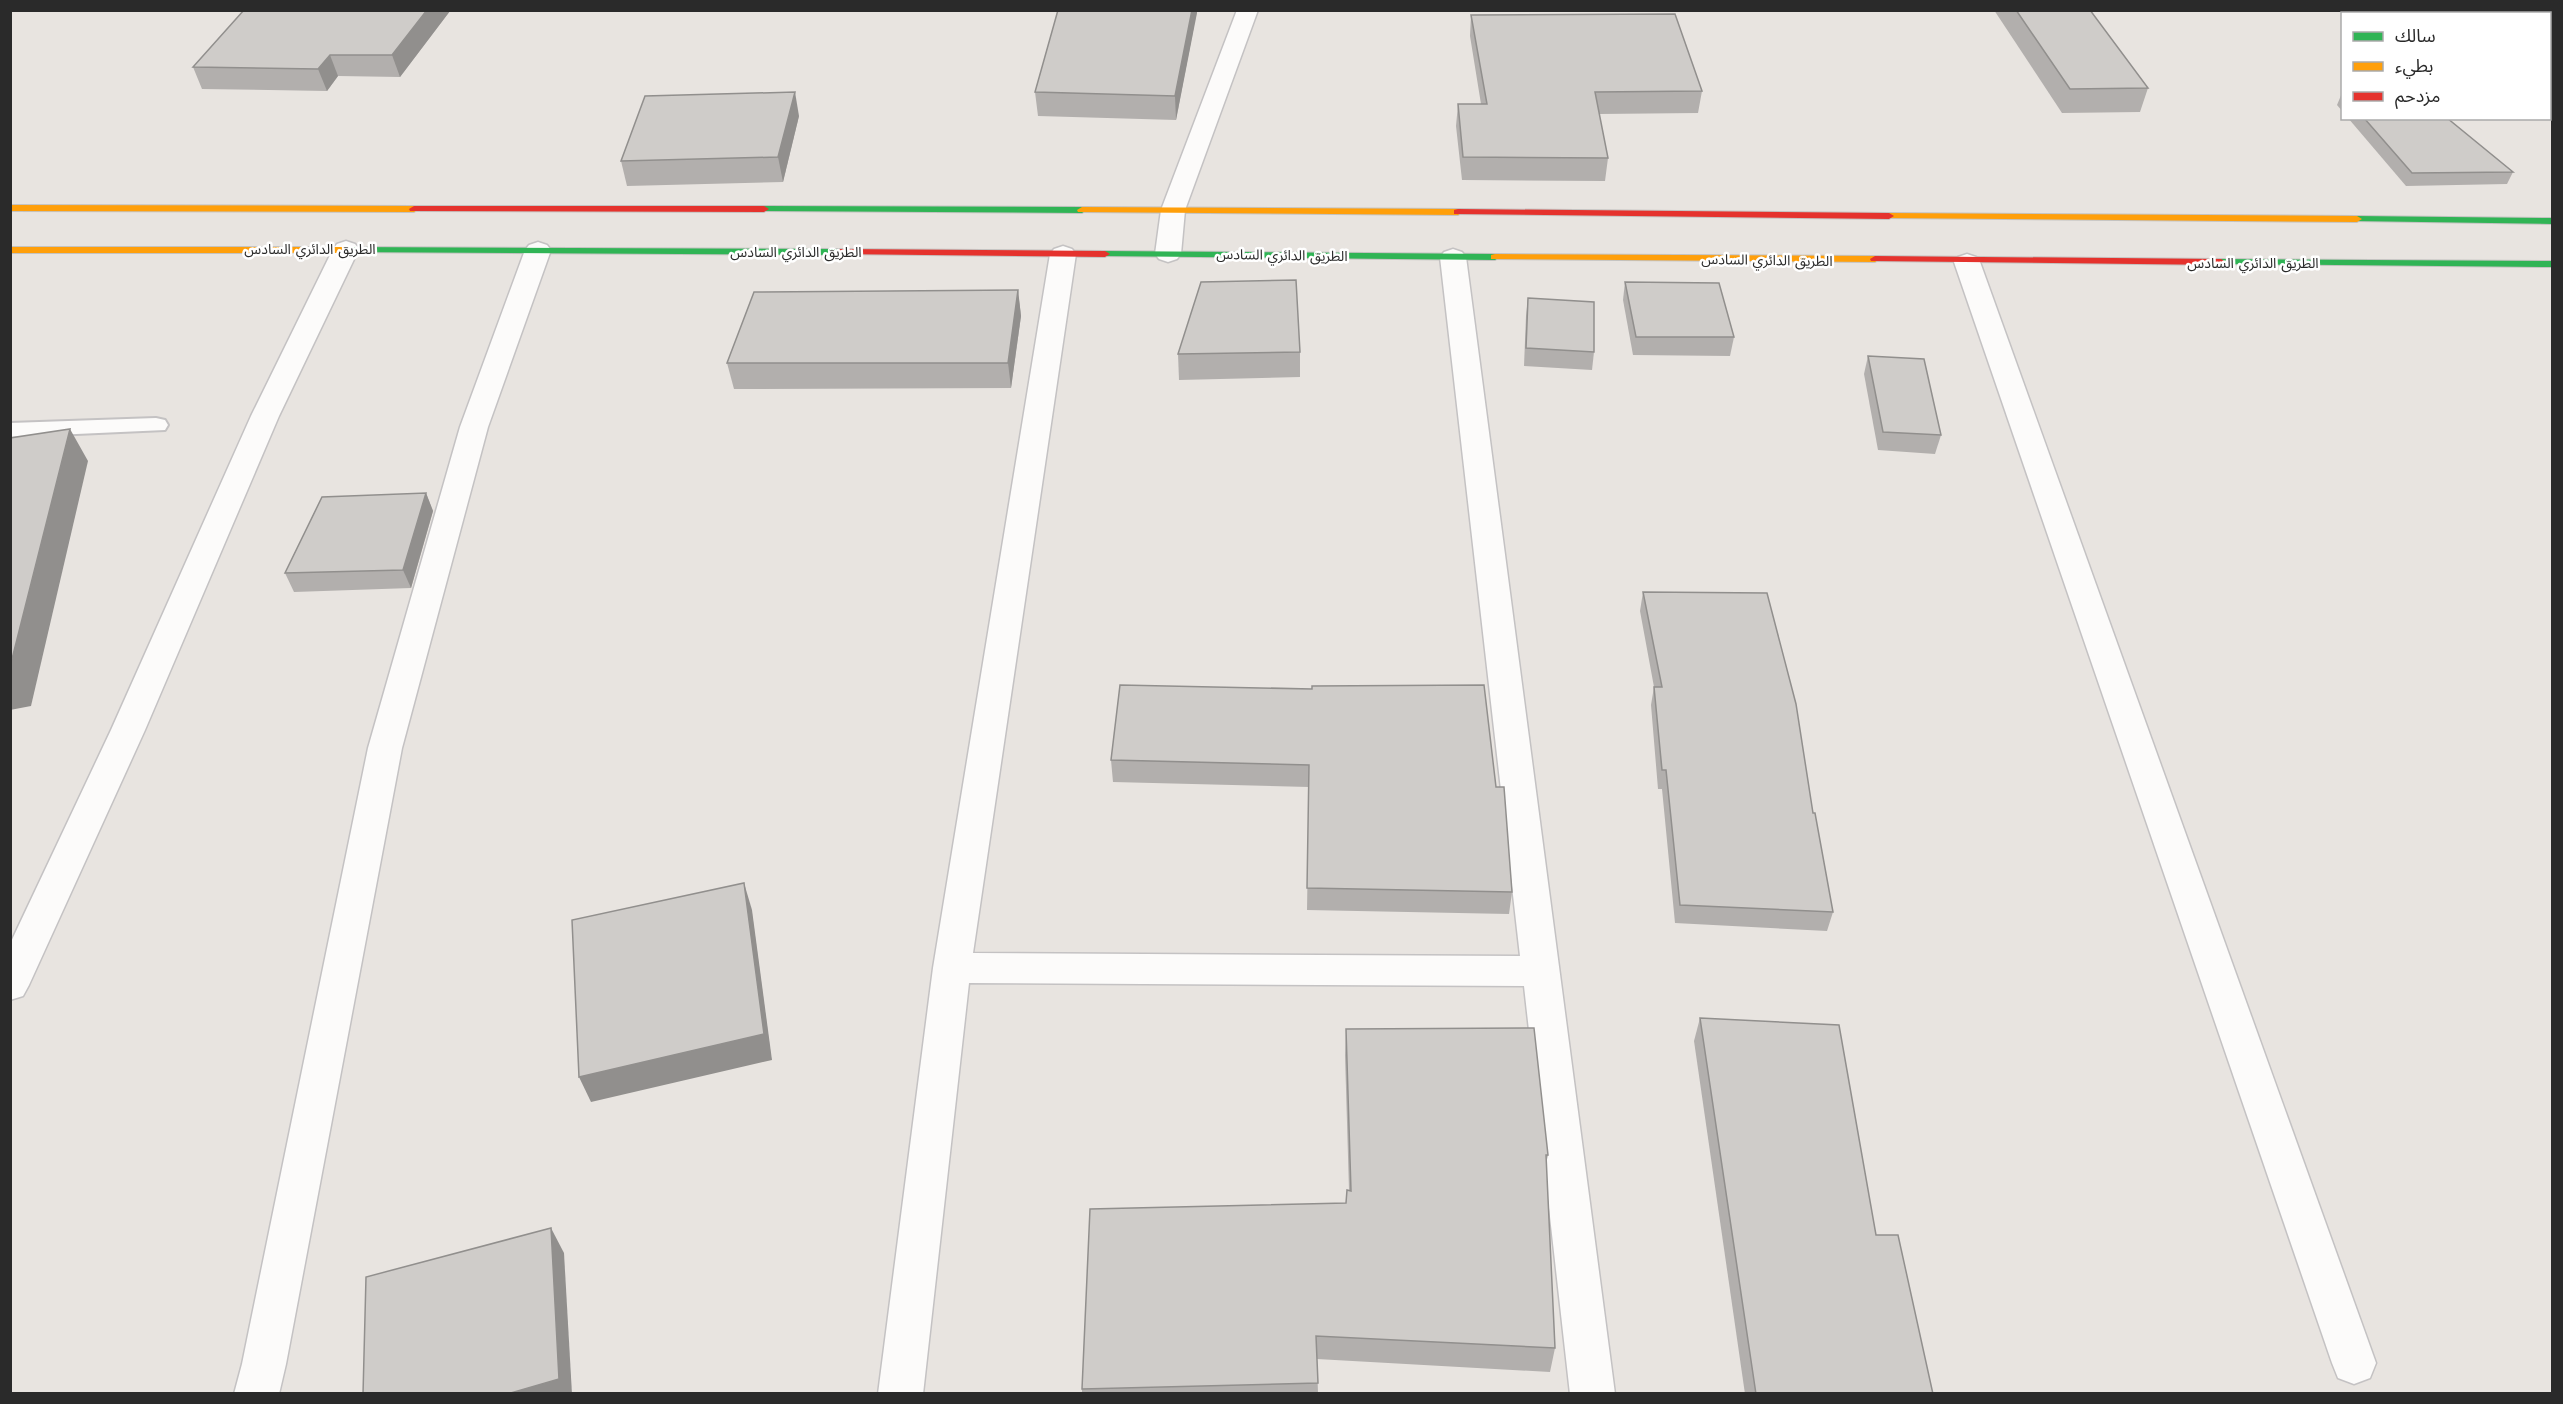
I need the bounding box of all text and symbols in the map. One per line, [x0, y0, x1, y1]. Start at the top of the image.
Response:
legend [2341, 12, 2551, 120]
text: سالك [2395, 25, 2436, 46]
text: بطيء [2395, 55, 2433, 79]
text: مزدحم [2395, 85, 2440, 109]
street label: الطريق الدائري السادس [244, 241, 376, 260]
street label: الطريق الدائري السادس [730, 244, 862, 263]
street label: الطريق الدائري السادس [1216, 246, 1348, 267]
street label: الطريق الدائري السادس [1701, 251, 1833, 272]
street label: الطريق الدائري السادس [2187, 255, 2319, 274]

